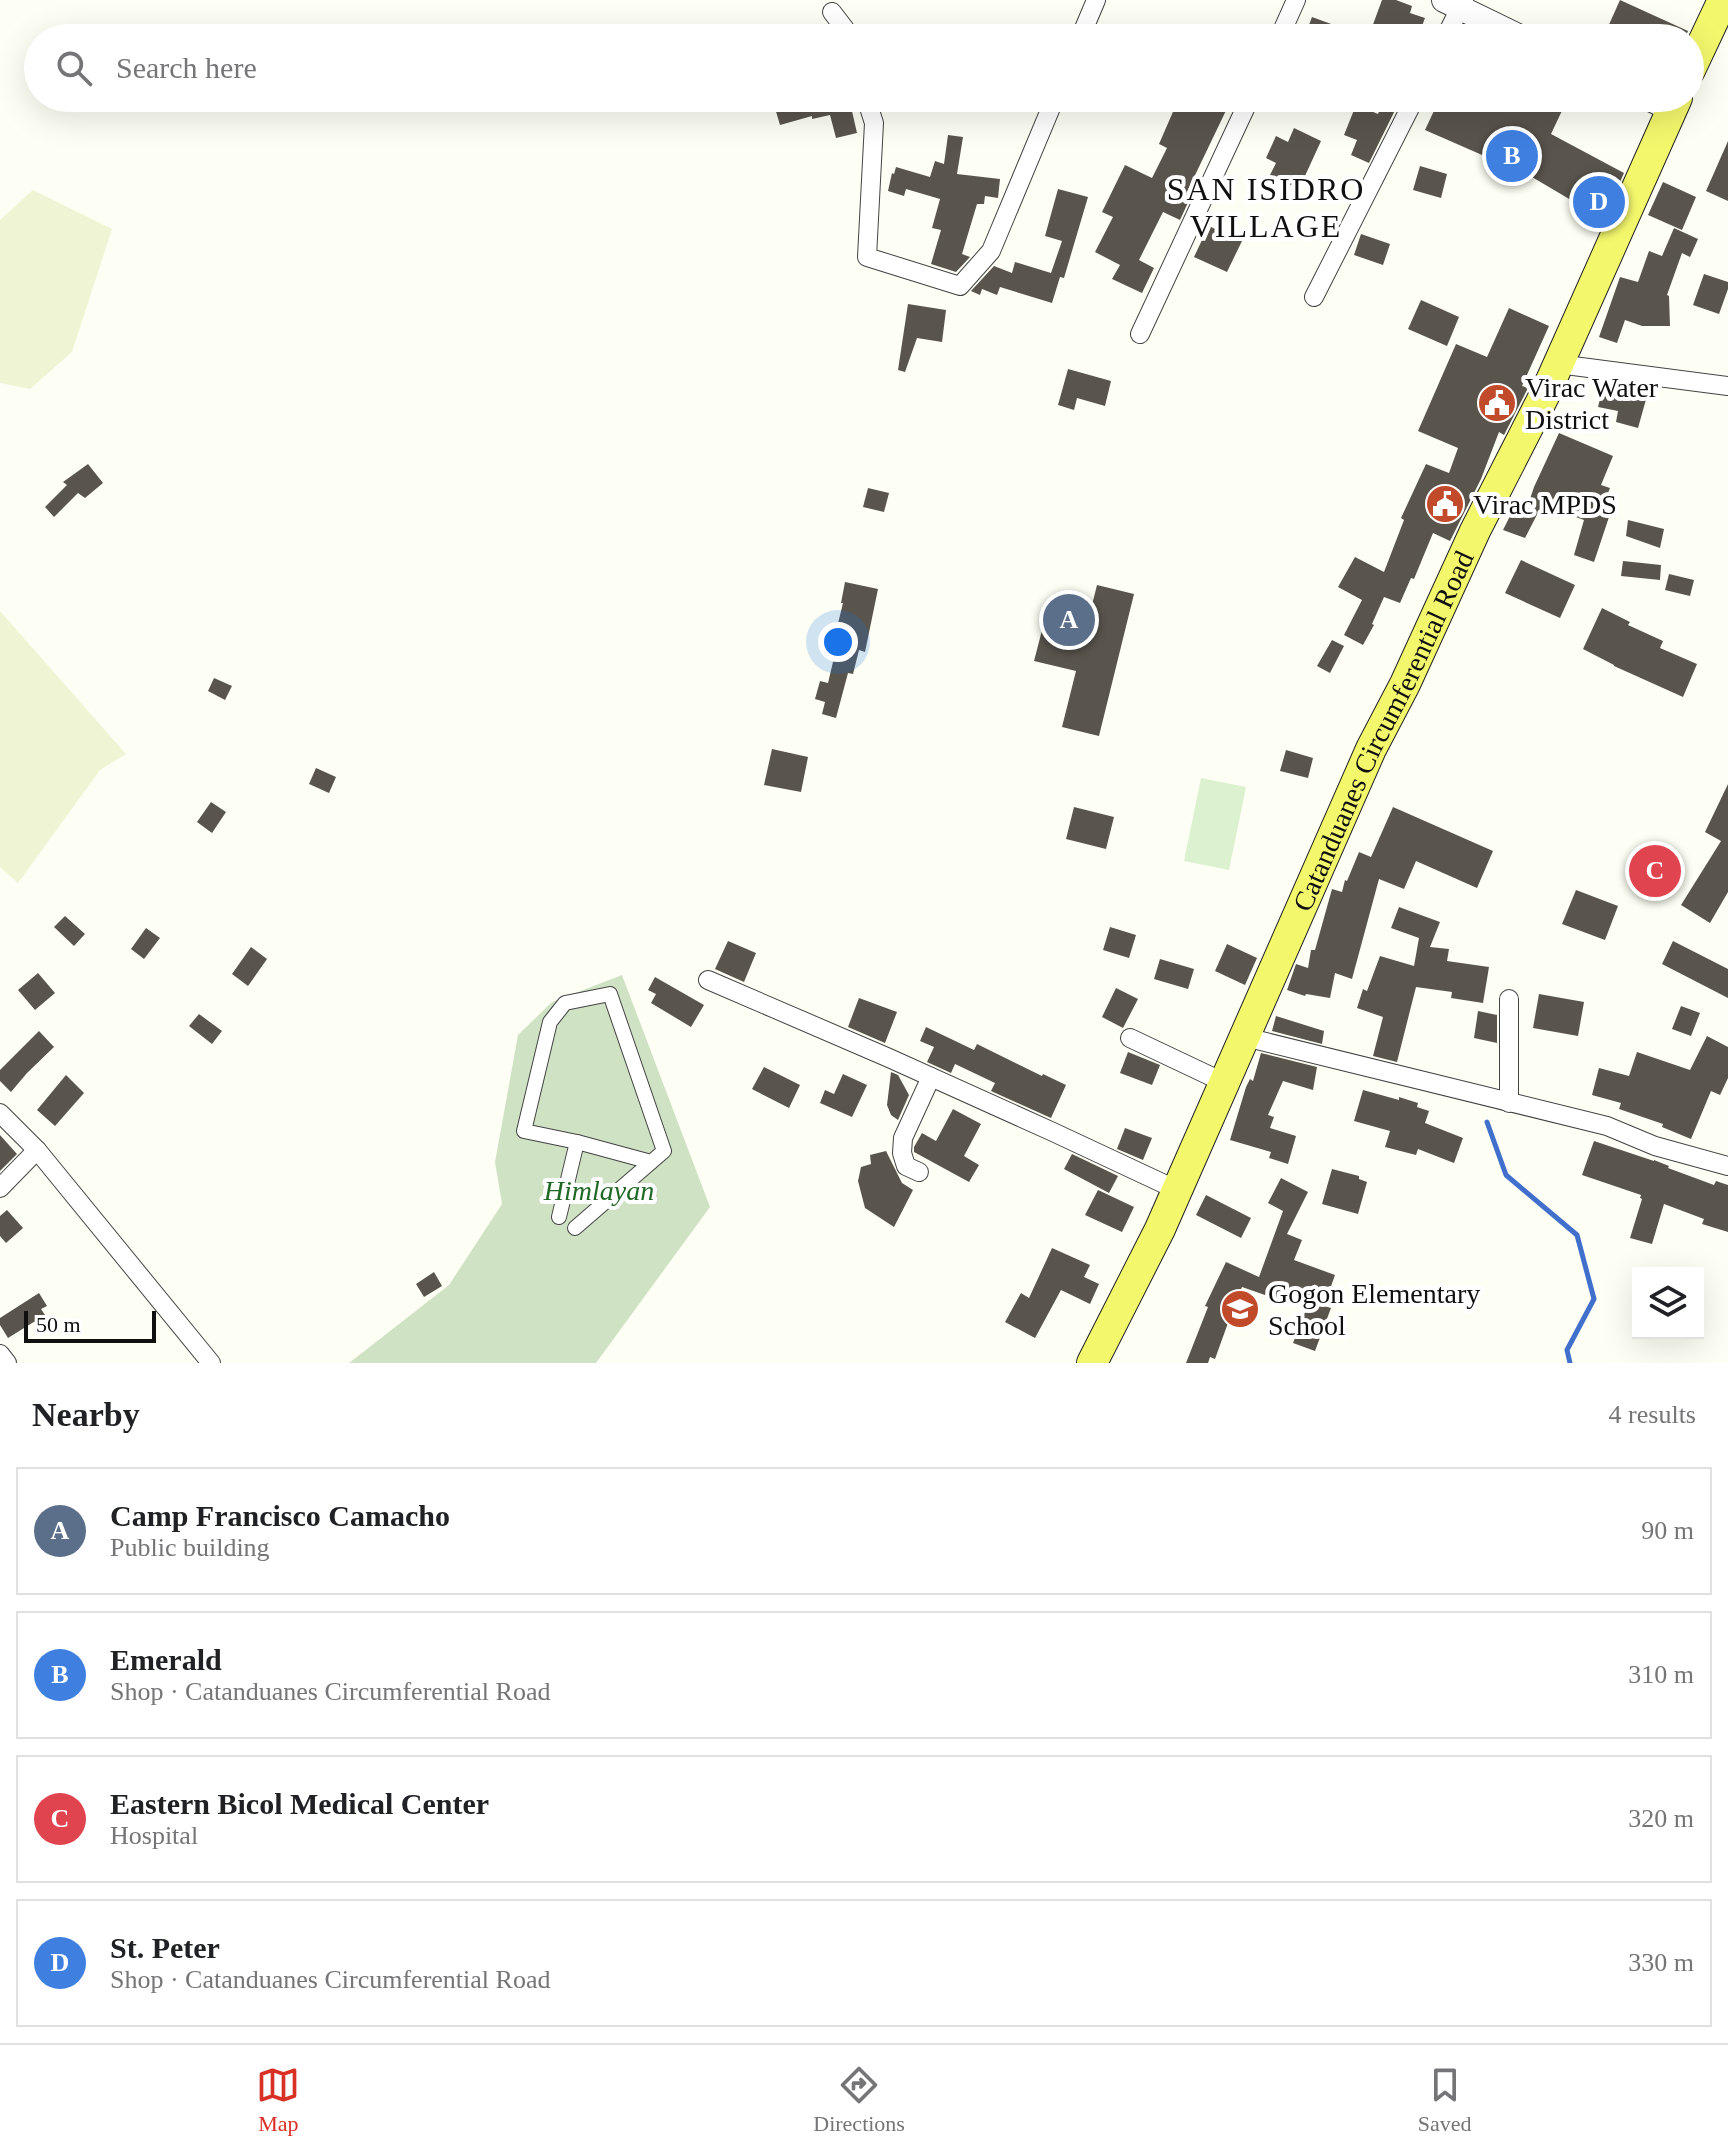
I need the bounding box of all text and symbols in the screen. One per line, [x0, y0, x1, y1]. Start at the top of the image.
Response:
search box [24, 24, 1704, 112]
icon: search [52, 46, 96, 90]
text: Search here [116, 51, 257, 84]
pin: B [1486, 126, 1538, 186]
district label: SAN ISIDRO VILLAGE [1167, 171, 1365, 244]
pin: D [1573, 172, 1625, 232]
place label: Virac Water District [1525, 372, 1659, 435]
public building icon: Virac Water District [1476, 382, 1518, 424]
public building icon: Virac MPDS [1424, 483, 1466, 525]
place label: Virac MPDS [1473, 489, 1617, 520]
street label: Catanduanes Circumferential Road [1286, 546, 1479, 916]
pin: A [1043, 590, 1095, 650]
your location [818, 622, 858, 662]
pin: C [1629, 841, 1681, 901]
park label: Himlayan [543, 1175, 654, 1206]
map controls [1632, 1267, 1704, 1339]
button: layers [1632, 1267, 1704, 1339]
place label: Gogon Elementary School [1268, 1278, 1480, 1341]
school or university icon: Gogon Elementary School [1219, 1288, 1261, 1330]
scale bar [24, 1307, 156, 1343]
text: 50 m [36, 1312, 81, 1337]
text: Nearby [32, 1396, 140, 1433]
text: 4 results [1609, 1400, 1696, 1429]
text: Camp Francisco Camacho [110, 1499, 450, 1532]
text: A [51, 1516, 69, 1545]
text: 90 m [1641, 1516, 1694, 1545]
text: Public building [110, 1533, 270, 1562]
text: Emerald [110, 1643, 222, 1676]
text: B [51, 1660, 69, 1689]
text: 310 m [1628, 1660, 1694, 1689]
text: Shop · Catanduanes Circumferential Road [110, 1677, 550, 1706]
text: Eastern Bicol Medical Center [110, 1787, 489, 1820]
text: C [51, 1804, 69, 1833]
text: 320 m [1628, 1804, 1694, 1833]
text: Hospital [110, 1821, 198, 1850]
text: St. Peter [110, 1931, 220, 1964]
text: D [51, 1948, 69, 1977]
text: 330 m [1628, 1948, 1694, 1977]
text: Shop · Catanduanes Circumferential Road [110, 1965, 550, 1994]
tab: Map [256, 2063, 300, 2137]
tab: Directions [813, 2063, 905, 2137]
tab: Saved [1418, 2063, 1472, 2137]

